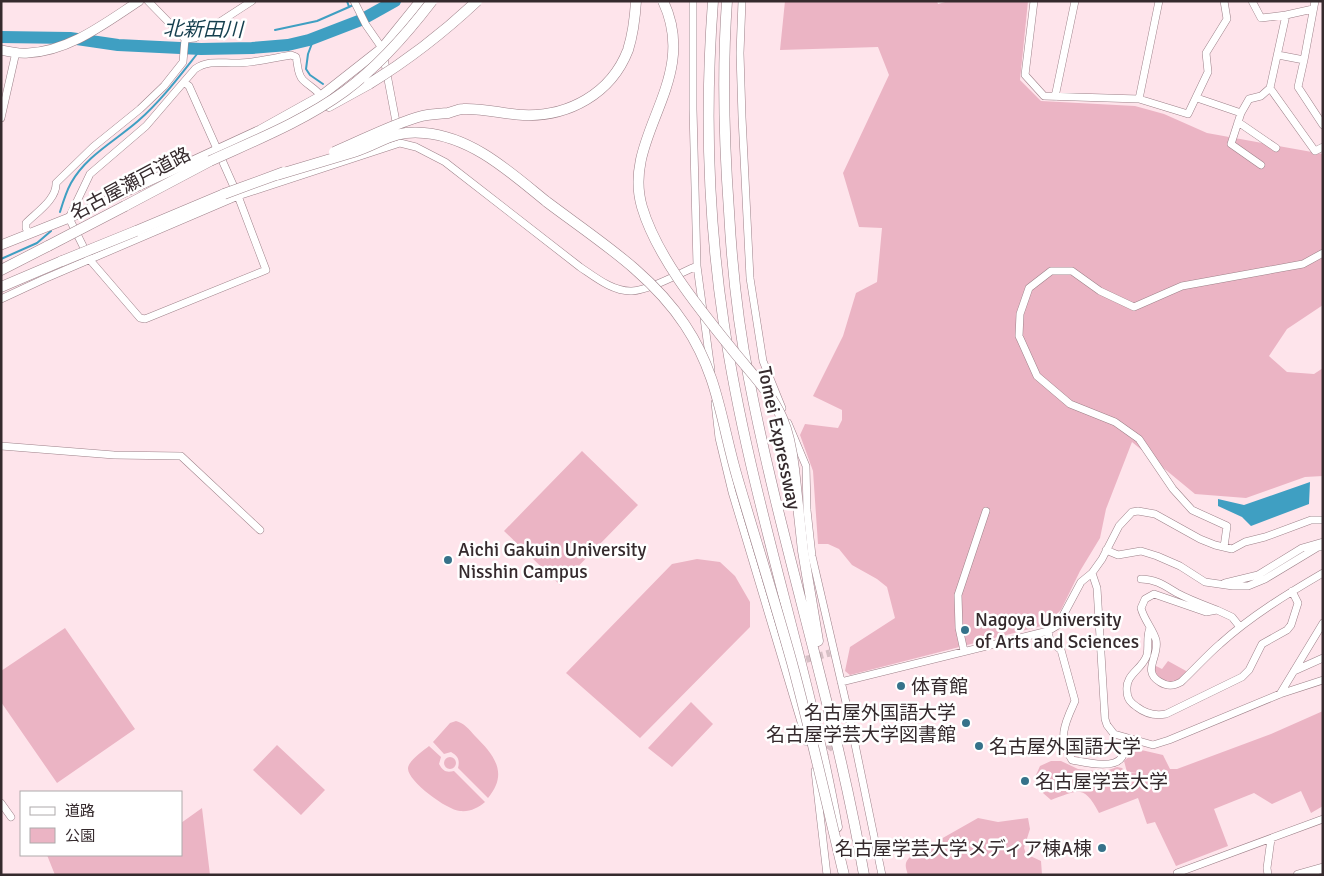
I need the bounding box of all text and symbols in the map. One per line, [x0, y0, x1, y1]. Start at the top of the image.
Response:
water label: 北新田川 [163, 16, 245, 43]
street label: 名古屋瀬戸道路 [66, 142, 195, 226]
street label: Tomei Expressway [752, 364, 806, 512]
place label: Aichi Gakuin University Nisshin Campus [458, 538, 647, 584]
marker: Aichi Gakuin University Nisshin Campus [442, 554, 454, 566]
place label: Nagoya University of Arts and Sciences [975, 608, 1139, 654]
marker: Nagoya University of Arts and Sciences [959, 624, 971, 636]
place label: 体育館 [911, 675, 968, 699]
marker: 体育館 [895, 680, 907, 692]
place label: 名古屋外国語大学 名古屋学芸大学図書館 [766, 701, 956, 747]
marker: 名古屋外国語大学 名古屋学芸大学図書館 [960, 717, 972, 729]
place label: 名古屋外国語大学 [989, 735, 1141, 759]
marker: 名古屋外国語大学 [973, 740, 985, 752]
place label: 名古屋学芸大学 [1035, 770, 1168, 794]
marker: 名古屋学芸大学 [1019, 775, 1031, 787]
legend [20, 791, 182, 856]
text: 道路 [65, 802, 95, 820]
text: 公園 [65, 827, 95, 845]
place label: 名古屋学芸大学メディア棟A棟 [835, 837, 1092, 861]
marker: 名古屋学芸大学メディア棟A棟 [1096, 842, 1108, 854]

